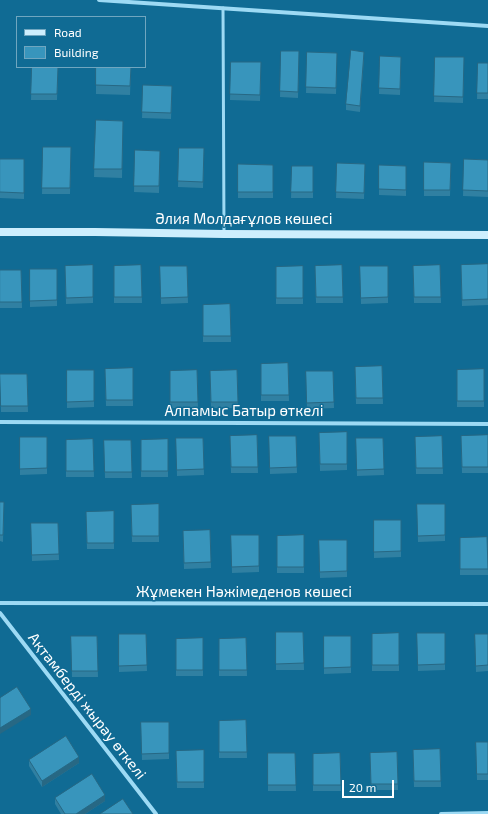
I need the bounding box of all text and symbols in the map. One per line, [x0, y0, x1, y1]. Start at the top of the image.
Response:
legend [16, 16, 146, 68]
text: Road [54, 25, 82, 39]
text: Building [54, 45, 98, 59]
street label: Әлия Молдағұлов көшесі [155, 210, 333, 228]
street label: Алпамыс Батыр өткелі [165, 402, 323, 420]
street label: Жұмекен Нәжімеденов көшесі [136, 583, 352, 601]
street label: Ақтамберді жырау өткелі [24, 629, 150, 783]
scale bar [344, 772, 396, 798]
text: 20 m [349, 780, 376, 794]

